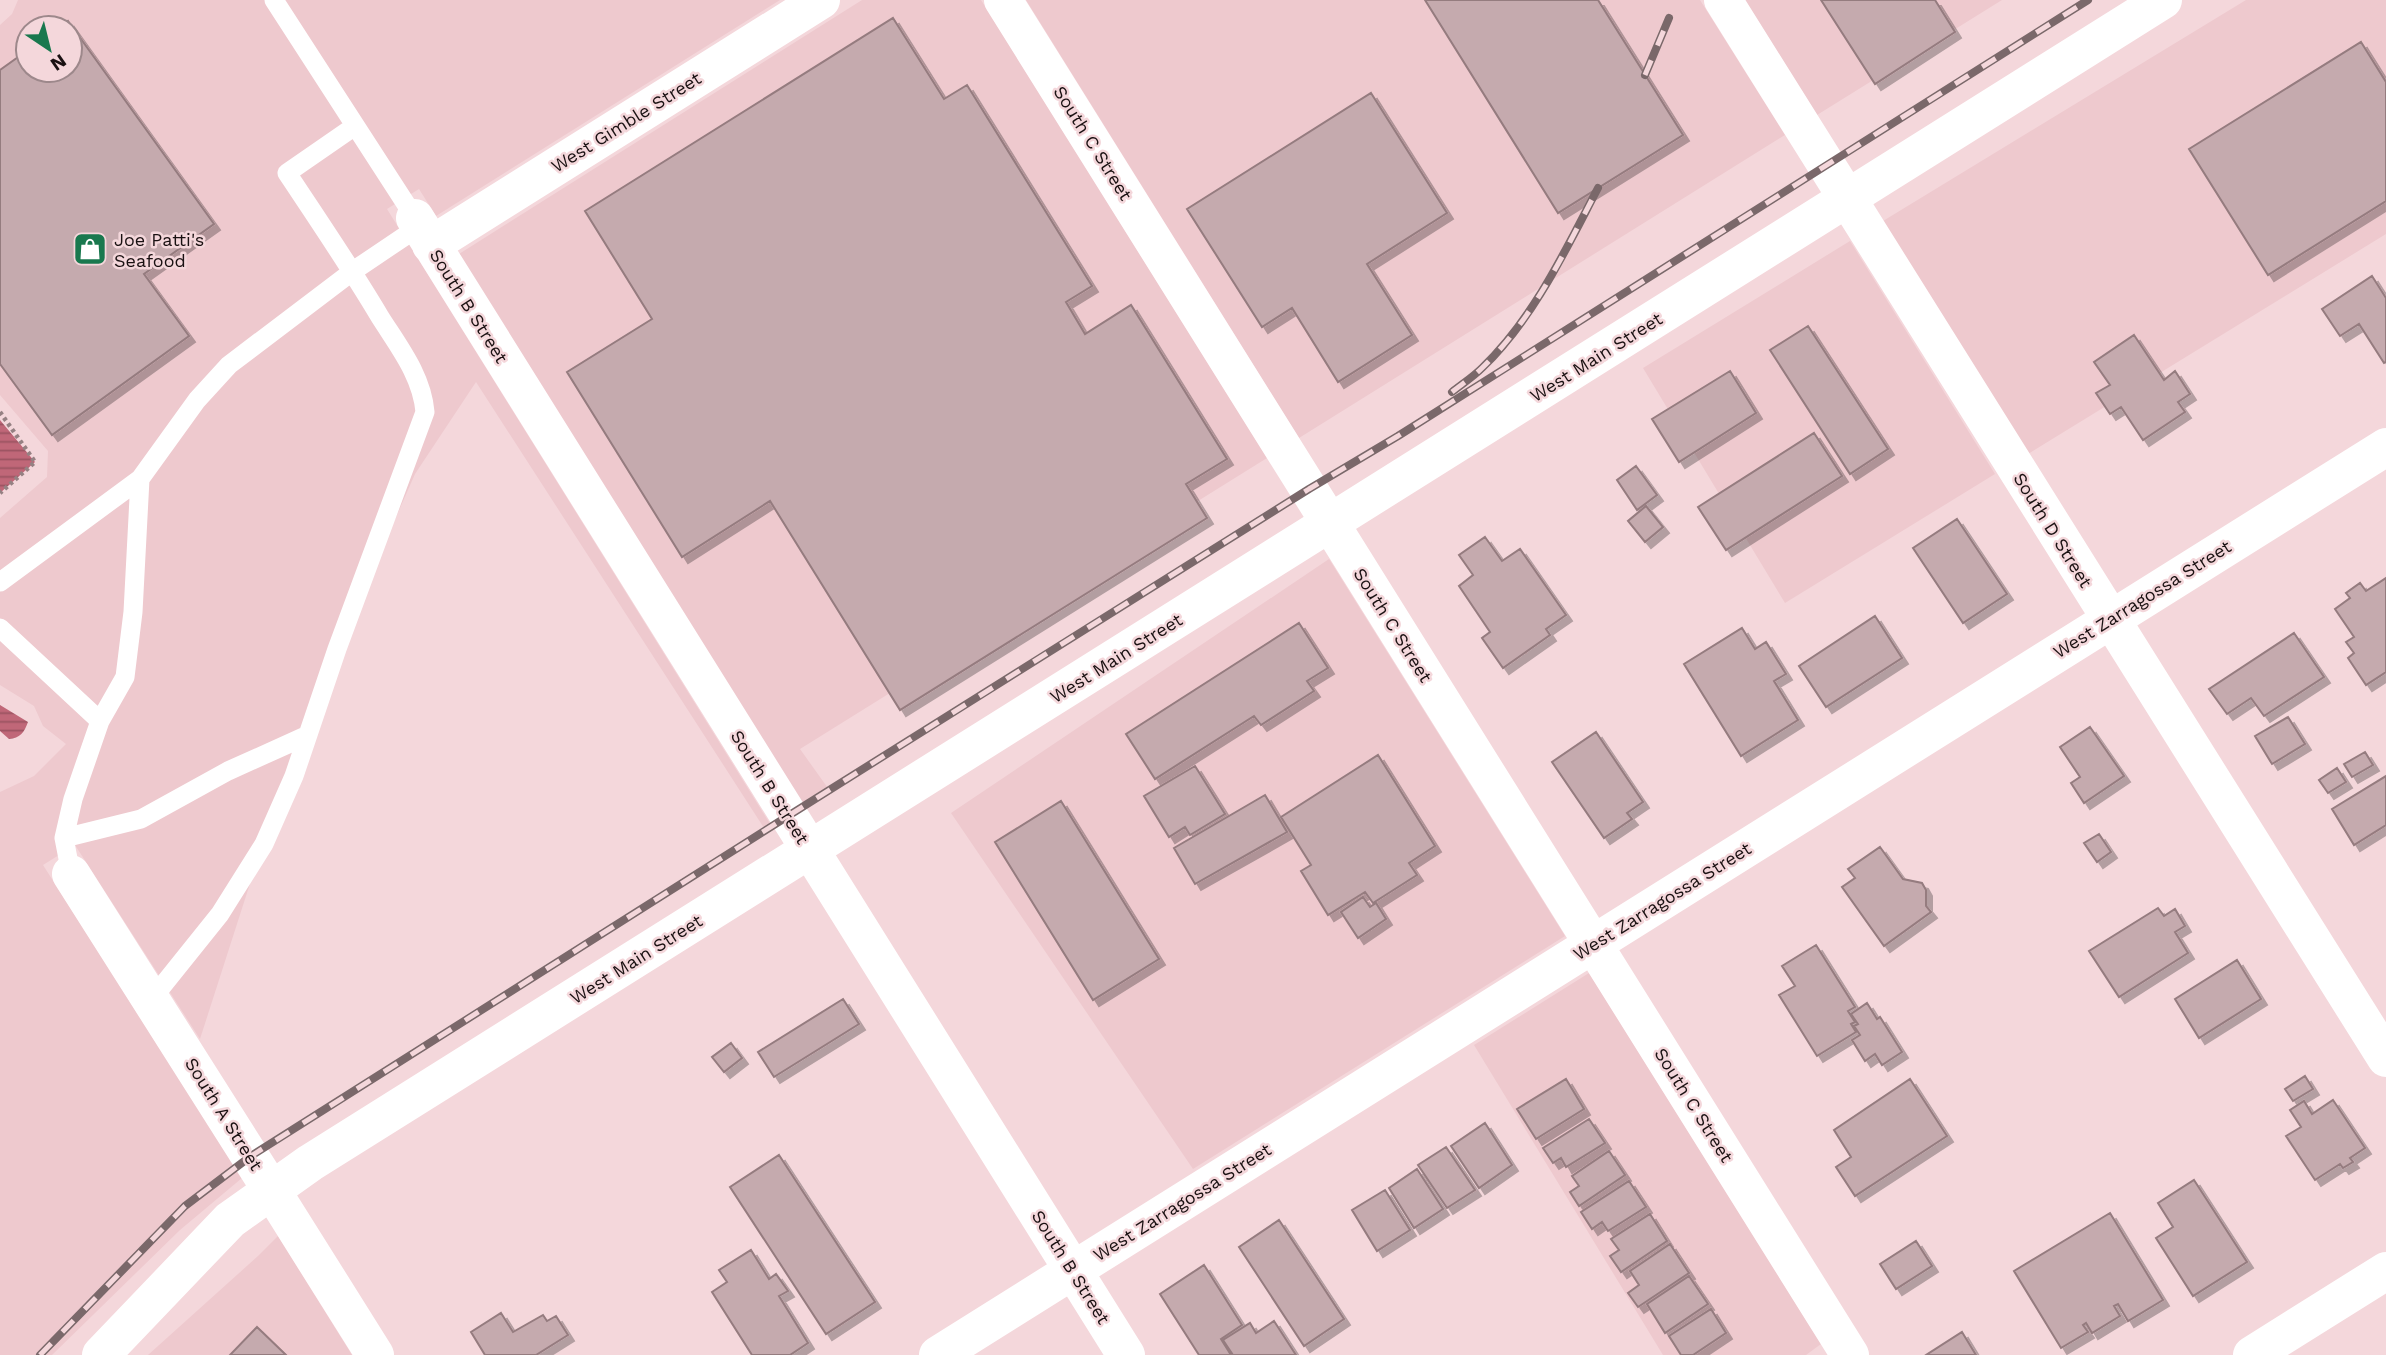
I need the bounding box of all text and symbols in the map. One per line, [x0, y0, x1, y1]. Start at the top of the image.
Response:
north arrow [14, 14, 84, 84]
text: N [46, 49, 71, 76]
street label: West Gimble Street [547, 67, 705, 177]
street label: South C Street [1049, 82, 1137, 204]
place label: Joe Patti's Seafood [114, 229, 204, 271]
shop icon: Joe Patti's Seafood [71, 230, 109, 268]
street label: South B Street [426, 245, 513, 367]
street label: West Main Street [1526, 308, 1666, 406]
street label: South D Street [2009, 469, 2097, 592]
street label: West Zarragossa Street [2049, 535, 2235, 662]
street label: South C Street [1349, 564, 1437, 686]
street label: West Main Street [1046, 609, 1186, 707]
street label: South B Street [727, 726, 814, 848]
street label: West Zarragossa Street [1569, 837, 1755, 964]
street label: West Main Street [566, 910, 706, 1008]
street label: South C Street [1650, 1044, 1738, 1166]
street label: South A Street [181, 1054, 267, 1175]
street label: West Zarragossa Street [1089, 1138, 1275, 1265]
street label: South B Street [1028, 1206, 1115, 1328]

